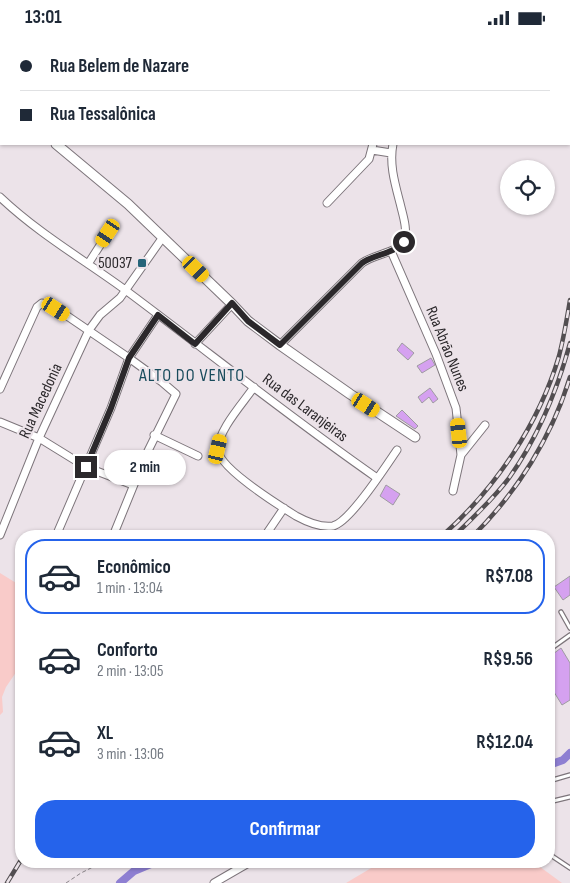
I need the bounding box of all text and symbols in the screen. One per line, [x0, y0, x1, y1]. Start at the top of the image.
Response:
text: 13:01 [25, 6, 62, 29]
text: Rua Belem de Nazare [50, 55, 189, 78]
text: Rua Tessalônica [50, 103, 156, 126]
map controls [500, 160, 555, 215]
button: locate [500, 160, 555, 215]
car [93, 216, 122, 250]
route start [393, 231, 415, 253]
car [179, 253, 212, 285]
place label: 50037 [98, 254, 133, 273]
marker: 50037 [136, 257, 148, 269]
car [39, 295, 72, 323]
street label: Rua Abrão Nunes [421, 304, 473, 395]
street label: Rua Macedonia [15, 360, 67, 442]
district label: ALTO DO VENTO [138, 365, 245, 386]
street label: Rua das Laranjeiras [259, 370, 352, 446]
car [349, 391, 382, 419]
car [449, 417, 468, 449]
car [207, 433, 228, 465]
callout: 2 min [104, 449, 186, 485]
route end [75, 456, 97, 478]
text: 2 min [130, 458, 160, 477]
icon: car [37, 554, 82, 599]
text: Econômico [97, 556, 171, 579]
text: R$7.08 [486, 565, 533, 588]
text: 1 min · 13:04 [97, 579, 163, 598]
icon: car [37, 637, 82, 682]
text: Conforto [97, 639, 158, 662]
text: R$9.56 [484, 648, 533, 671]
text: 2 min · 13:05 [97, 662, 163, 681]
icon: car [37, 720, 82, 765]
text: XL [97, 722, 113, 745]
text: R$12.04 [476, 731, 533, 754]
text: 3 min · 13:06 [97, 745, 164, 764]
button: Confirmar [35, 800, 535, 858]

